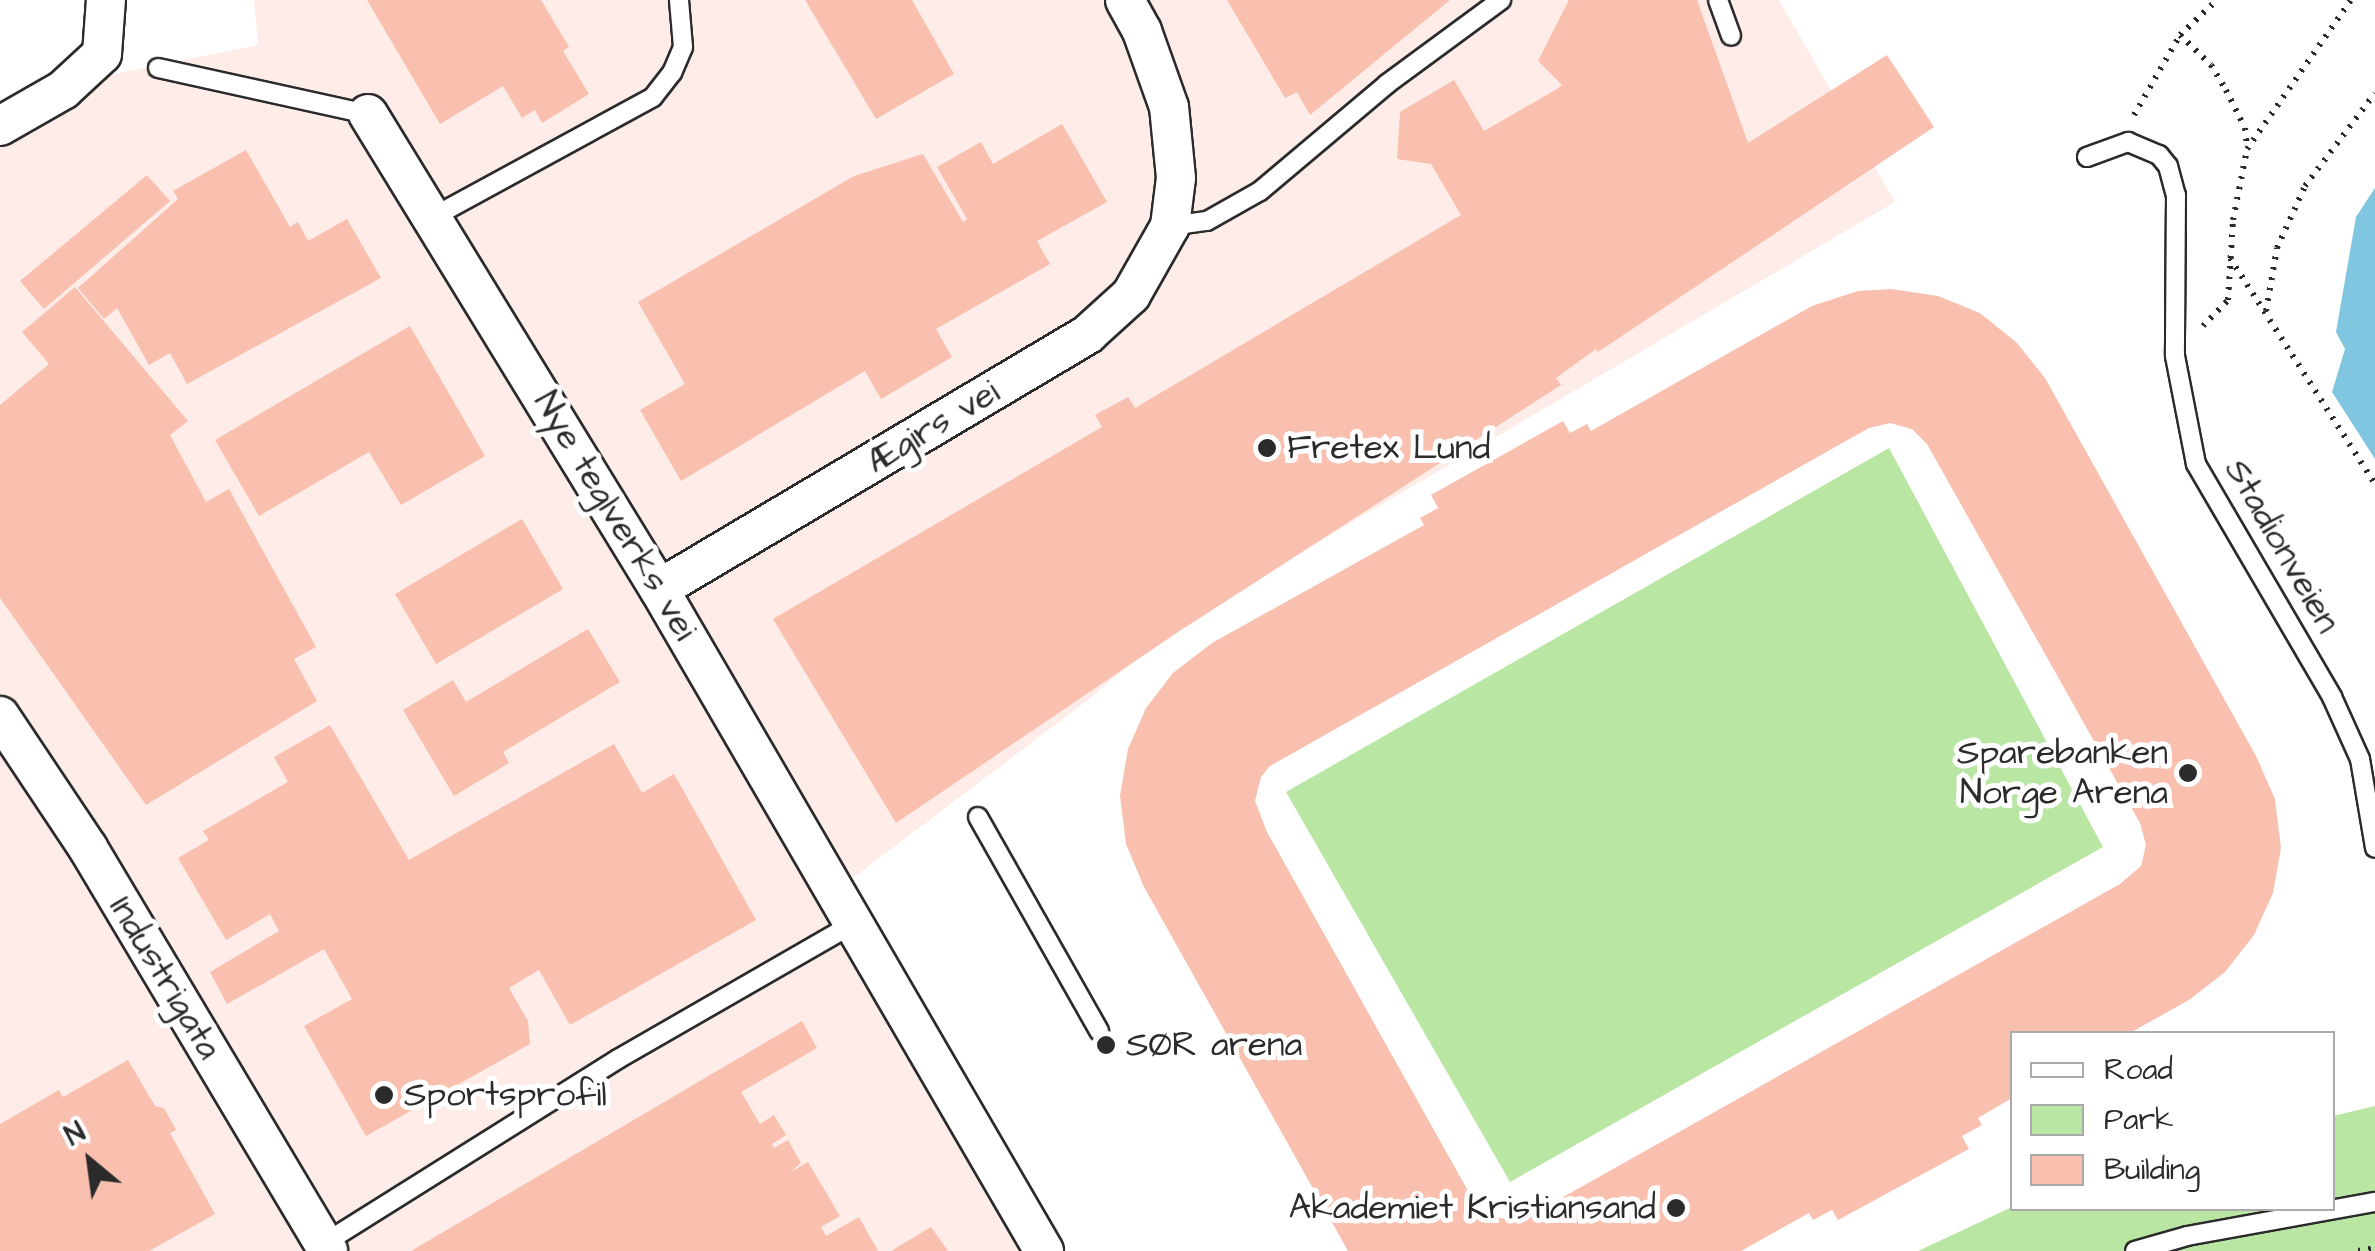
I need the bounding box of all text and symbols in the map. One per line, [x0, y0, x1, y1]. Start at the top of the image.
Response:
street label: Ægirs vei [859, 371, 1007, 483]
street label: Nye teglverks vei [524, 384, 706, 648]
place label: Fretex Lund [1287, 427, 1491, 469]
marker: Fretex Lund [1256, 437, 1278, 459]
street label: Stadionveien [2215, 452, 2349, 640]
place label: Sparebanken Norge Arena [1957, 732, 2168, 814]
marker: Sparebanken Norge Arena [2177, 762, 2199, 784]
street label: Industrigata [100, 889, 230, 1067]
place label: SØR arena [1126, 1024, 1302, 1066]
legend [2010, 1031, 2335, 1211]
marker: SØR arena [1095, 1034, 1117, 1056]
text: Road [2104, 1049, 2173, 1091]
place label: Sportsprofil [404, 1074, 607, 1116]
marker: Sportsprofil [373, 1084, 395, 1106]
text: Park [2104, 1099, 2173, 1141]
north arrow [40, 1111, 140, 1211]
text: N [58, 1113, 92, 1156]
text: Building [2104, 1149, 2200, 1191]
place label: Akademiet Kristiansand [1289, 1187, 1656, 1229]
marker: Akademiet Kristiansand [1665, 1197, 1687, 1219]

